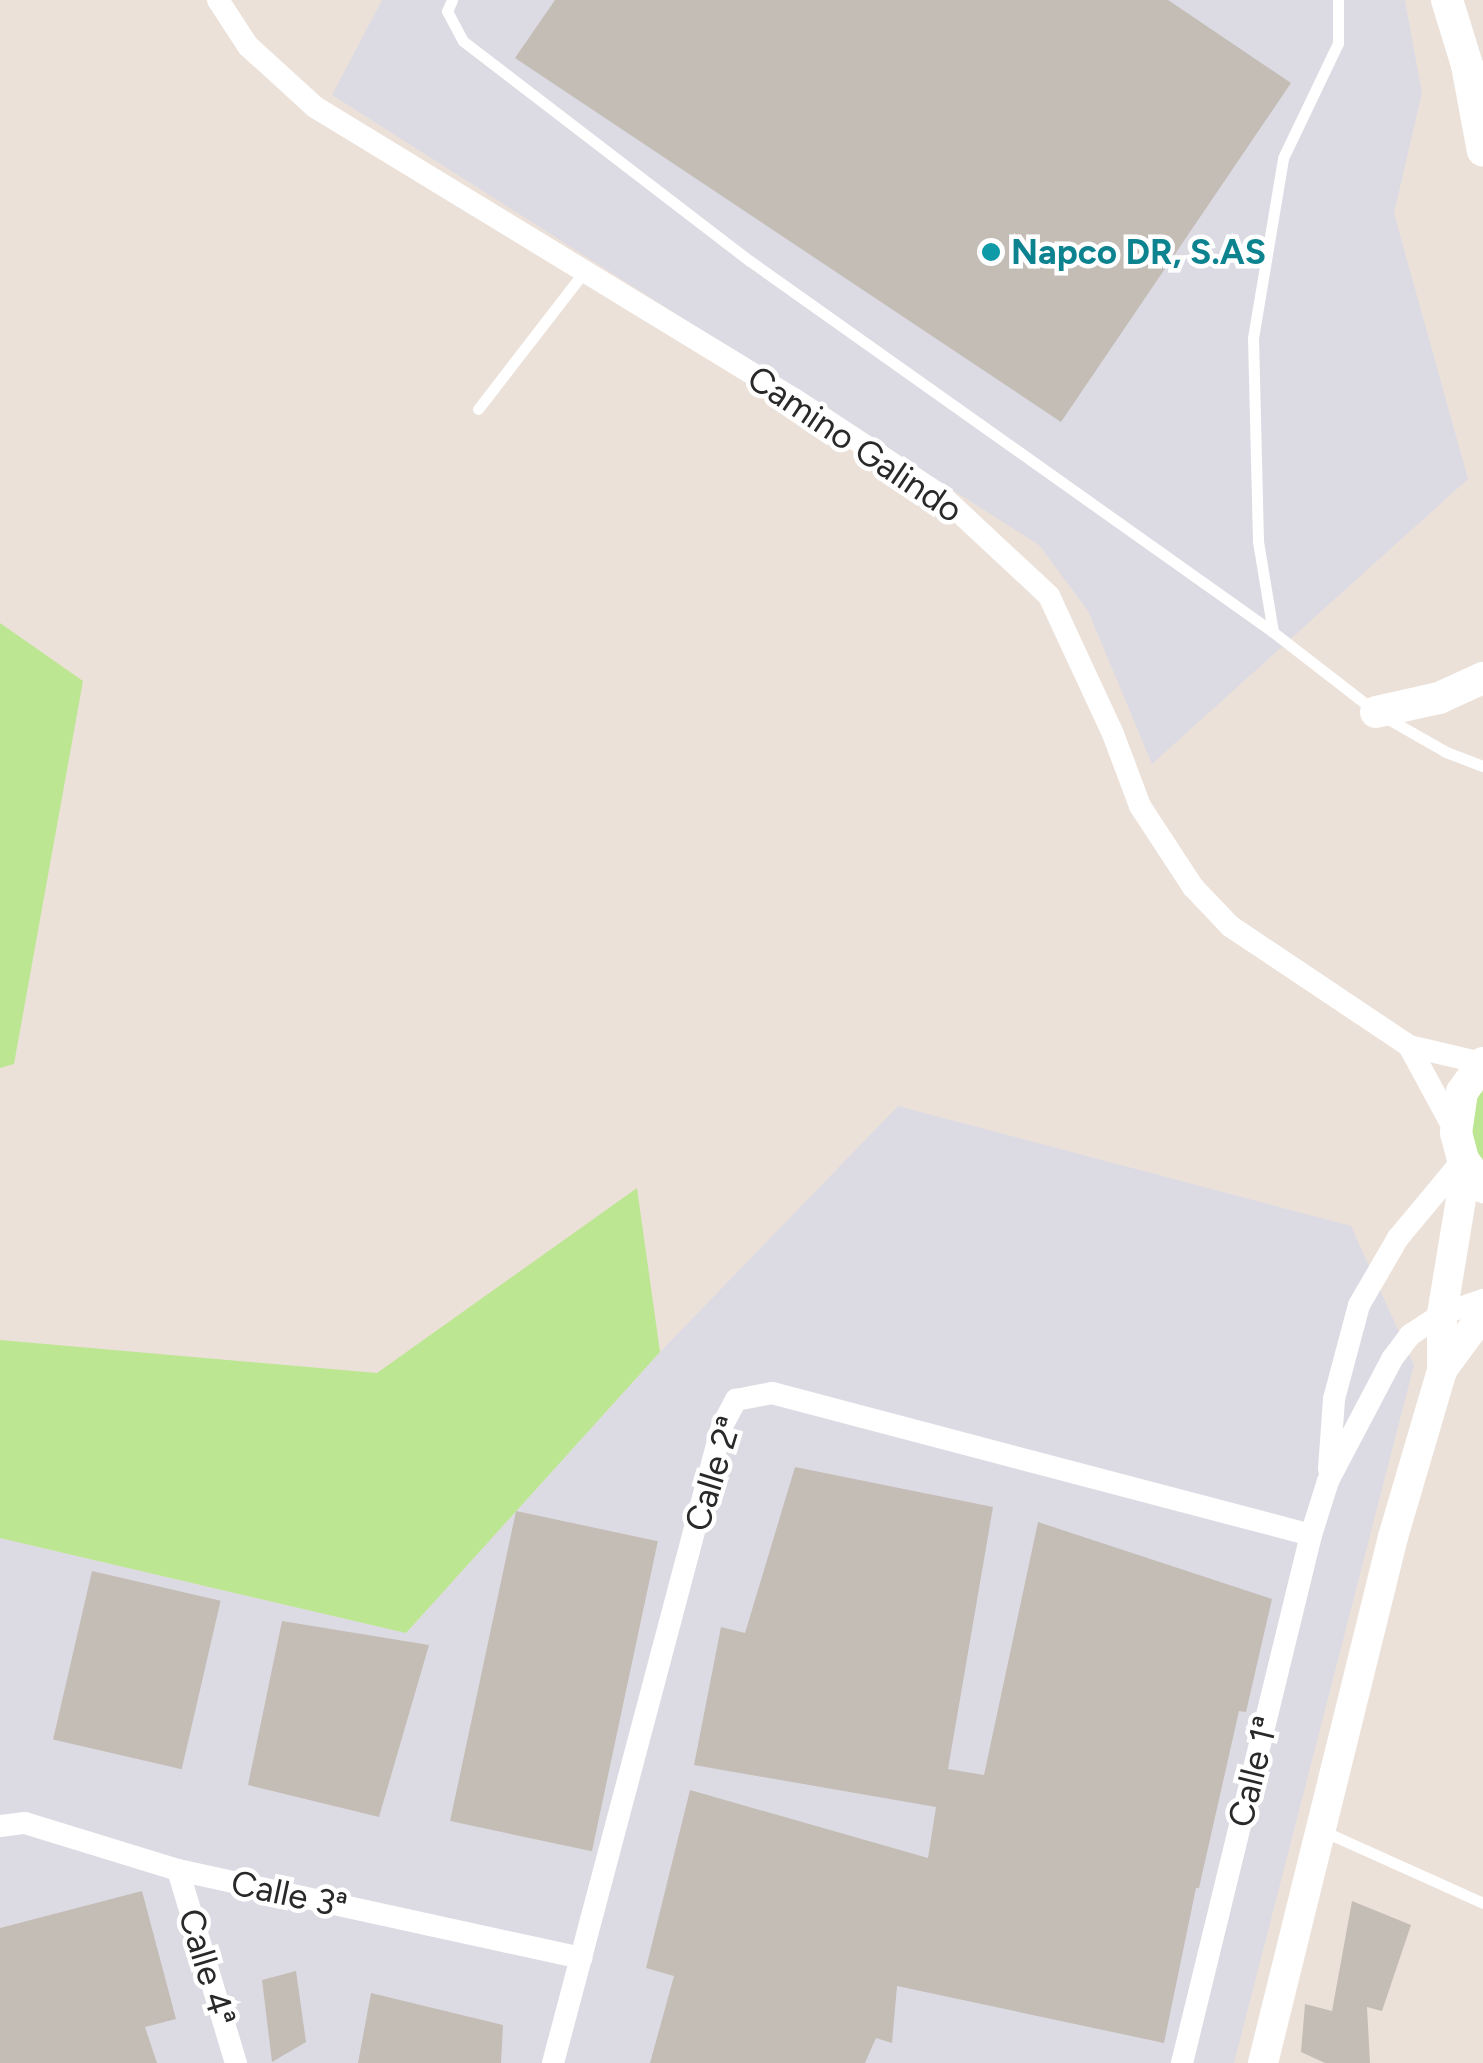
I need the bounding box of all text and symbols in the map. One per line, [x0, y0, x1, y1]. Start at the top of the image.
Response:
place label: Napco DR, S.AS [1011, 231, 1266, 273]
marker: Napco DR, S.AS [980, 241, 1002, 263]
street label: Camino Galindo [740, 357, 970, 531]
street label: Calle 2ª [676, 1412, 750, 1536]
street label: Calle 1ª [1219, 1712, 1287, 1832]
street label: Calle 3ª [227, 1861, 351, 1927]
street label: Calle 4ª [169, 1904, 245, 2030]

